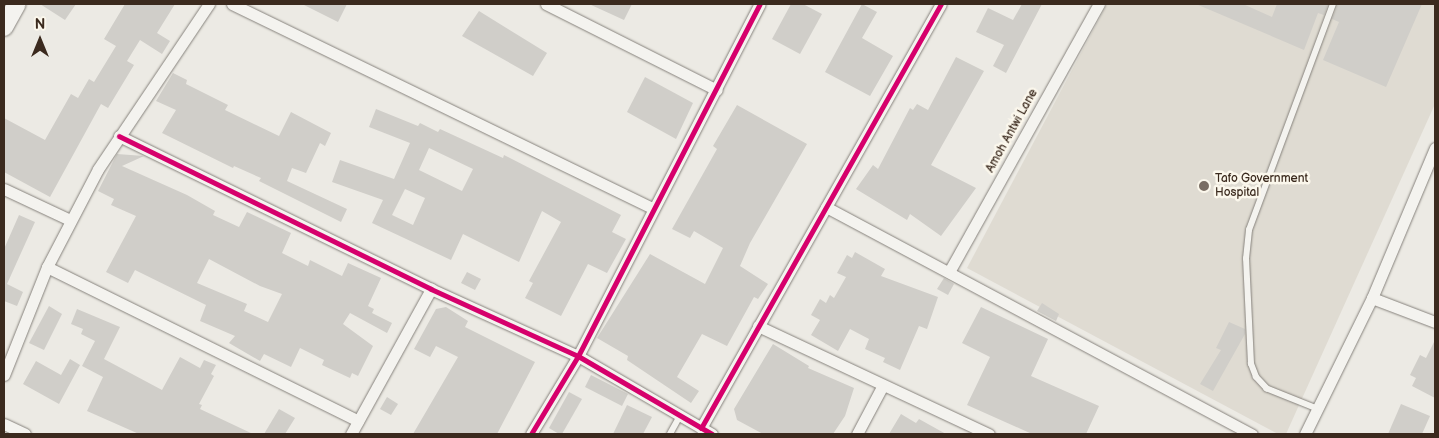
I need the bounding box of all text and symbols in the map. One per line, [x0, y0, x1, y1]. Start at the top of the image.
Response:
north arrow [15, 15, 65, 65]
text: N [35, 16, 45, 33]
street label: Amoh Antwi Lane [983, 87, 1041, 175]
place label: Tafo Government Hospital [1215, 172, 1308, 200]
marker: Tafo Government Hospital [1197, 179, 1211, 193]

